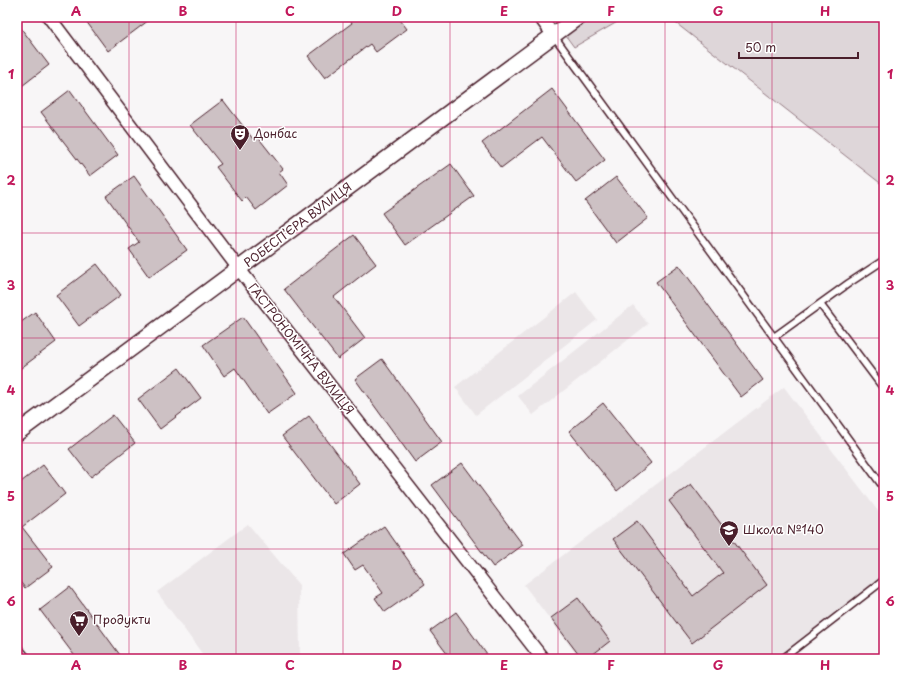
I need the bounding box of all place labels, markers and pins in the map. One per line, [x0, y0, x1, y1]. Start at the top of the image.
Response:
theatre icon: Донбас [229, 123, 251, 151]
place label: Донбас [253, 124, 297, 142]
school or university icon: Школа №140 [718, 519, 740, 547]
place label: Школа №140 [743, 520, 824, 538]
supermarket icon: Продукти [68, 609, 90, 637]
place label: Продукти [93, 610, 151, 628]

